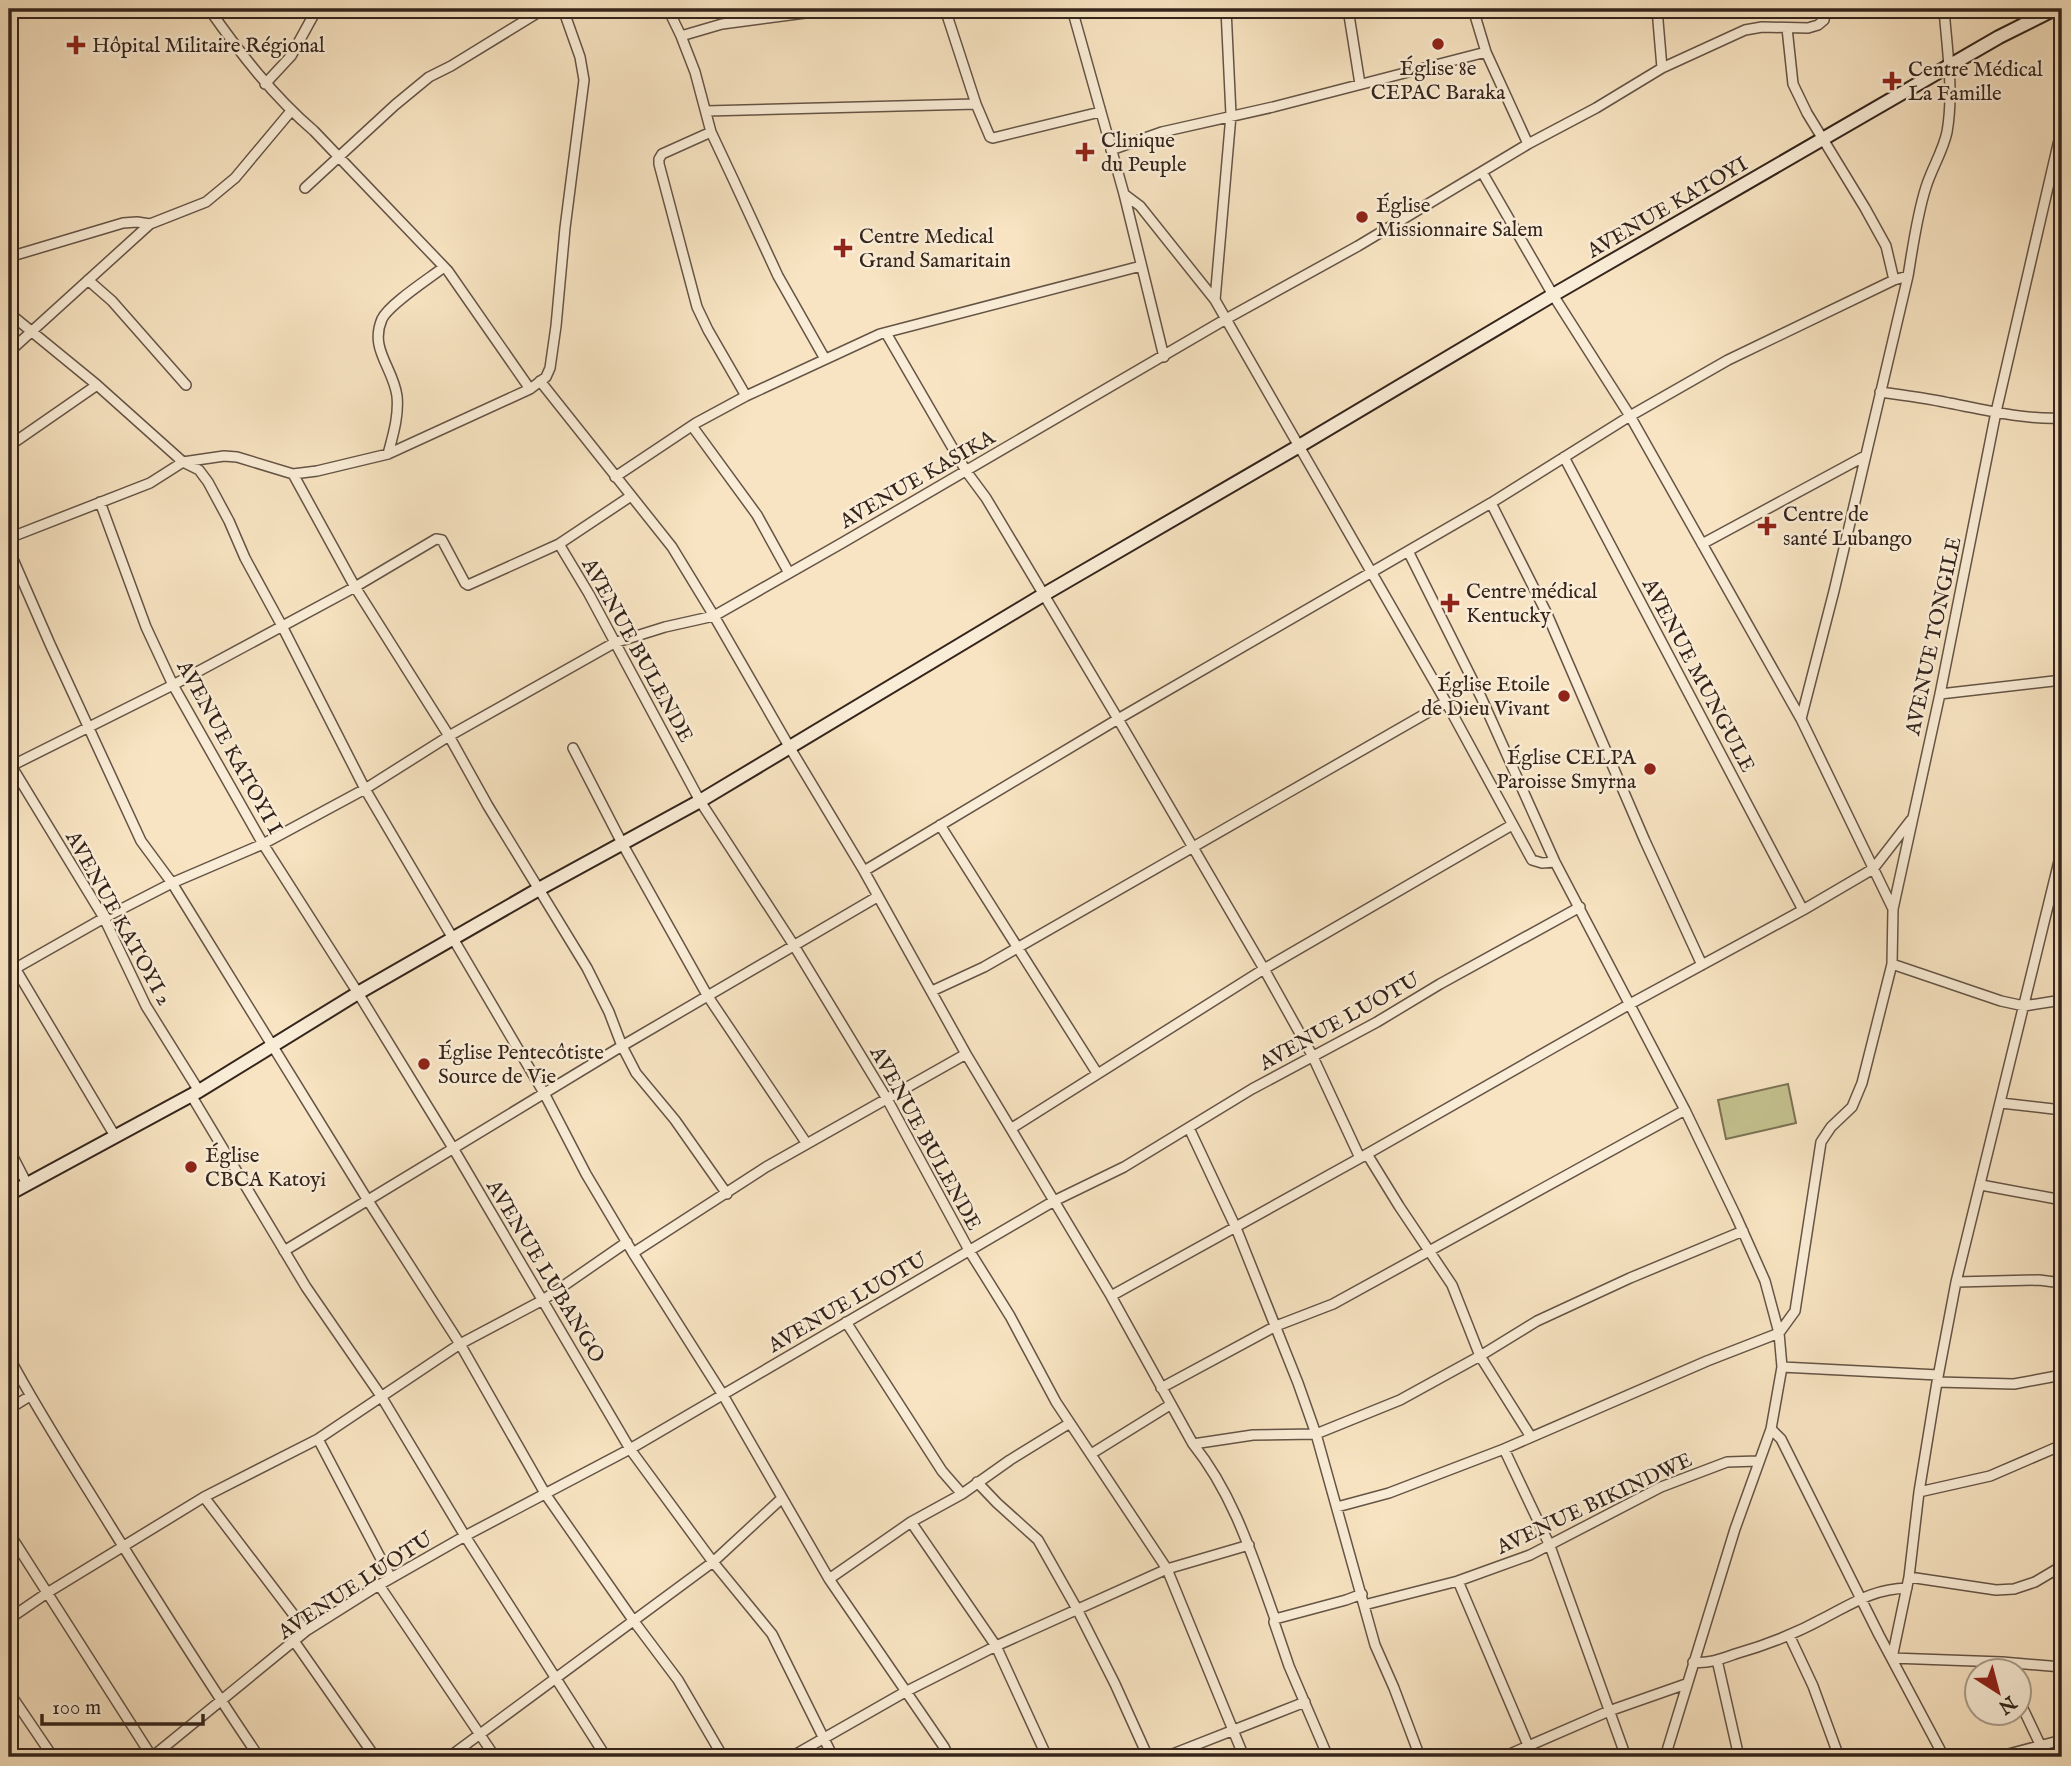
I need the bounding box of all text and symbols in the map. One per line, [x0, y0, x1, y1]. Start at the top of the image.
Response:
place label: Hôpital Militaire Régional [92, 33, 325, 60]
marker: Hôpital Militaire Régional [66, 35, 86, 55]
marker: Église 8e CEPAC Baraka [1430, 36, 1446, 52]
place label: Église 8e CEPAC Baraka [1371, 55, 1506, 107]
place label: Centre Médical La Famille [1908, 57, 2043, 108]
marker: Centre Médical La Famille [1882, 71, 1902, 91]
place label: Clinique du Peuple [1101, 128, 1187, 179]
marker: Clinique du Peuple [1075, 142, 1095, 162]
street label: AVENUE KATOYI [1582, 151, 1753, 266]
place label: Église Missionnaire Salem [1376, 192, 1543, 244]
marker: Église Missionnaire Salem [1354, 209, 1370, 225]
place label: Centre Medical Grand Samaritain [859, 224, 1011, 275]
marker: Centre Medical Grand Samaritain [833, 238, 853, 258]
street label: AVENUE KASIKA [834, 424, 1001, 536]
place label: Centre de santé Lubango [1783, 502, 1912, 553]
marker: Centre de santé Lubango [1757, 516, 1777, 536]
street label: AVENUE TONGILE [1900, 535, 1969, 739]
street label: AVENUE BULENDE [574, 553, 699, 748]
street label: AVENUE MUNGULE [1635, 573, 1760, 777]
place label: Centre médical Kentucky [1466, 579, 1598, 630]
marker: Centre médical Kentucky [1440, 593, 1460, 613]
street label: AVENUE KATOYI I [169, 655, 288, 839]
place label: Église Etoile de Dieu Vivant [1421, 671, 1550, 723]
marker: Église Etoile de Dieu Vivant [1556, 688, 1572, 704]
place label: Église CELPA Paroisse Smyrna [1496, 744, 1637, 796]
marker: Église CELPA Paroisse Smyrna [1642, 761, 1658, 777]
street label: AVENUE KATOYI 2 [58, 826, 177, 1011]
street label: AVENUE LUOTU [1254, 967, 1425, 1078]
place label: Église Pentecôtiste Source de Vie [438, 1039, 604, 1091]
street label: AVENUE BULENDE [862, 1041, 987, 1236]
marker: Église Pentecôtiste Source de Vie [416, 1056, 432, 1072]
place label: Église CBCA Katoyi [205, 1142, 326, 1194]
marker: Église CBCA Katoyi [183, 1159, 199, 1175]
street label: AVENUE LUBANGO [479, 1174, 610, 1368]
street label: AVENUE LUOTU [763, 1247, 932, 1360]
street label: AVENUE BIKINDWE [1491, 1447, 1697, 1562]
street label: AVENUE LUOTU [273, 1526, 438, 1647]
north arrow [1962, 1658, 2032, 1728]
scale bar [42, 1682, 203, 1726]
text: N [1993, 1689, 2021, 1719]
text: 100 m [52, 1695, 101, 1722]

